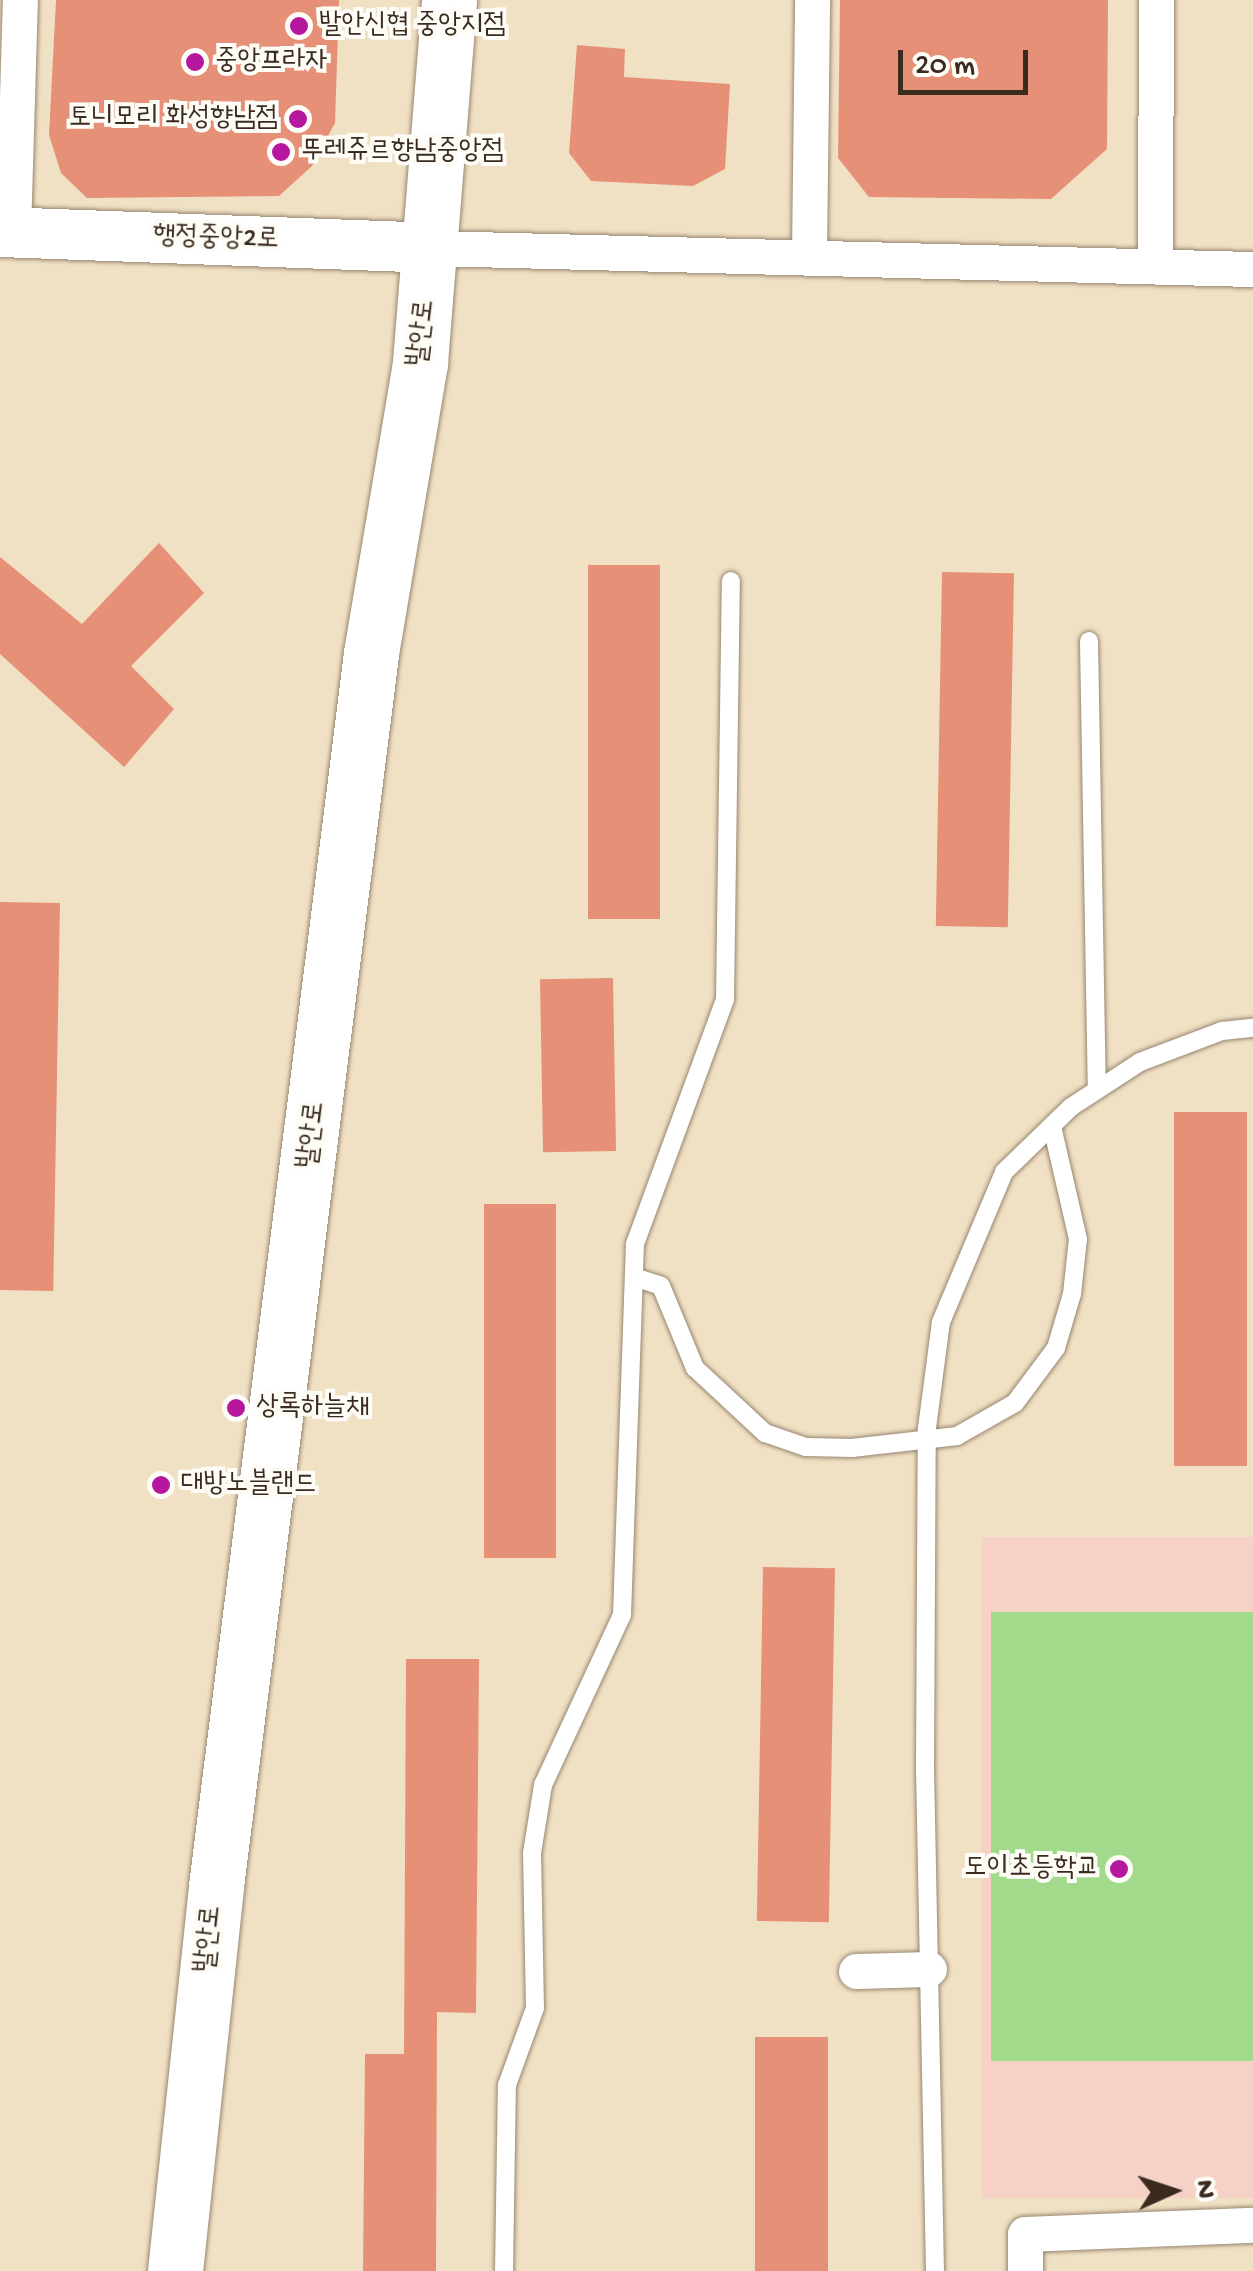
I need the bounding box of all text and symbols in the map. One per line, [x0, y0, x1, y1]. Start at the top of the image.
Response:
place label: 발안신협 중앙지점 [319, 9, 506, 43]
marker: 발안신협 중앙지점 [288, 15, 310, 37]
scale bar [903, 30, 1033, 92]
place label: 중앙프라자 [215, 45, 328, 79]
text: 20 m [915, 50, 975, 85]
marker: 중앙프라자 [184, 51, 206, 73]
place label: 토니모리 화성향남점 [69, 102, 278, 136]
marker: 토니모리 화성향남점 [287, 108, 309, 130]
place label: 뚜레쥬르향남중앙점 [301, 135, 504, 169]
marker: 뚜레쥬르향남중앙점 [270, 141, 292, 163]
street label: 행정중앙2로 [152, 220, 280, 258]
street label: 발안로 [402, 297, 444, 369]
street label: 발안로 [292, 1099, 334, 1171]
place label: 상록하늘채 [256, 1391, 369, 1425]
marker: 상록하늘채 [225, 1397, 247, 1419]
place label: 대방노블랜드 [181, 1468, 316, 1502]
marker: 대방노블랜드 [150, 1474, 172, 1496]
place label: 도이초등학교 [964, 1852, 1099, 1886]
marker: 도이초등학교 [1108, 1858, 1130, 1880]
street label: 발안로 [190, 1904, 230, 1974]
north arrow [1123, 2141, 1223, 2241]
text: N [1187, 2179, 1220, 2199]

